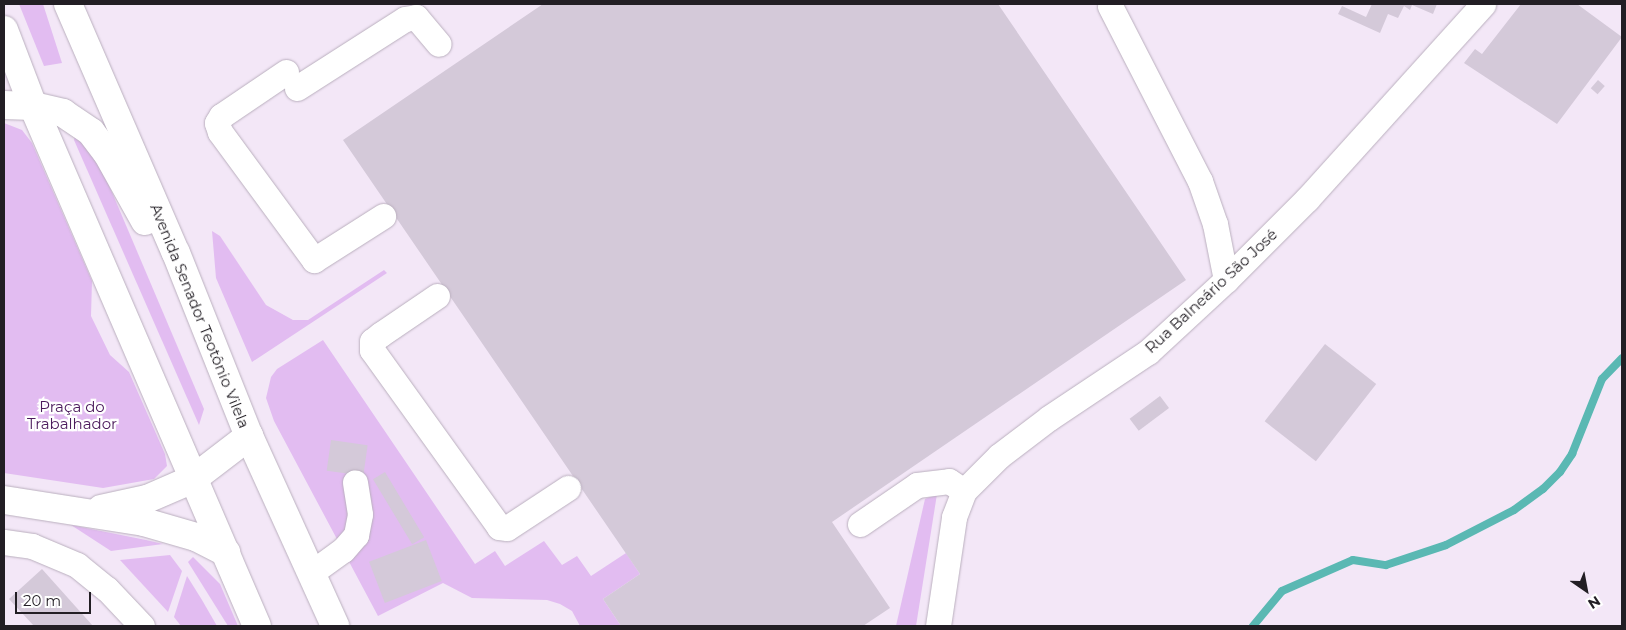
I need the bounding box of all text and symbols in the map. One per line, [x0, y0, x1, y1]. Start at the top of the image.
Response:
street label: Avenida Senador Teotônio Vilela [147, 201, 253, 431]
street label: Rua Balneário São José [1141, 225, 1281, 357]
park label: Praça do Trabalhador [27, 397, 117, 432]
north arrow [1561, 565, 1611, 615]
scale bar [18, 582, 94, 614]
text: 20 m [23, 591, 61, 610]
text: N [1585, 592, 1604, 613]

